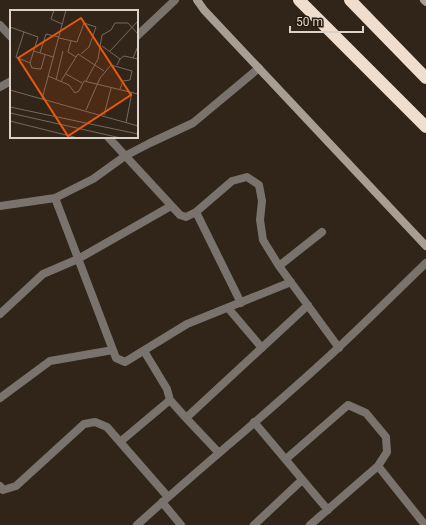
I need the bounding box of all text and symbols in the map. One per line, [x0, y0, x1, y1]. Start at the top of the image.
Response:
scale bar [290, 8, 363, 34]
inset map [10, 10, 138, 138]
text: 50 m [296, 15, 323, 29]

